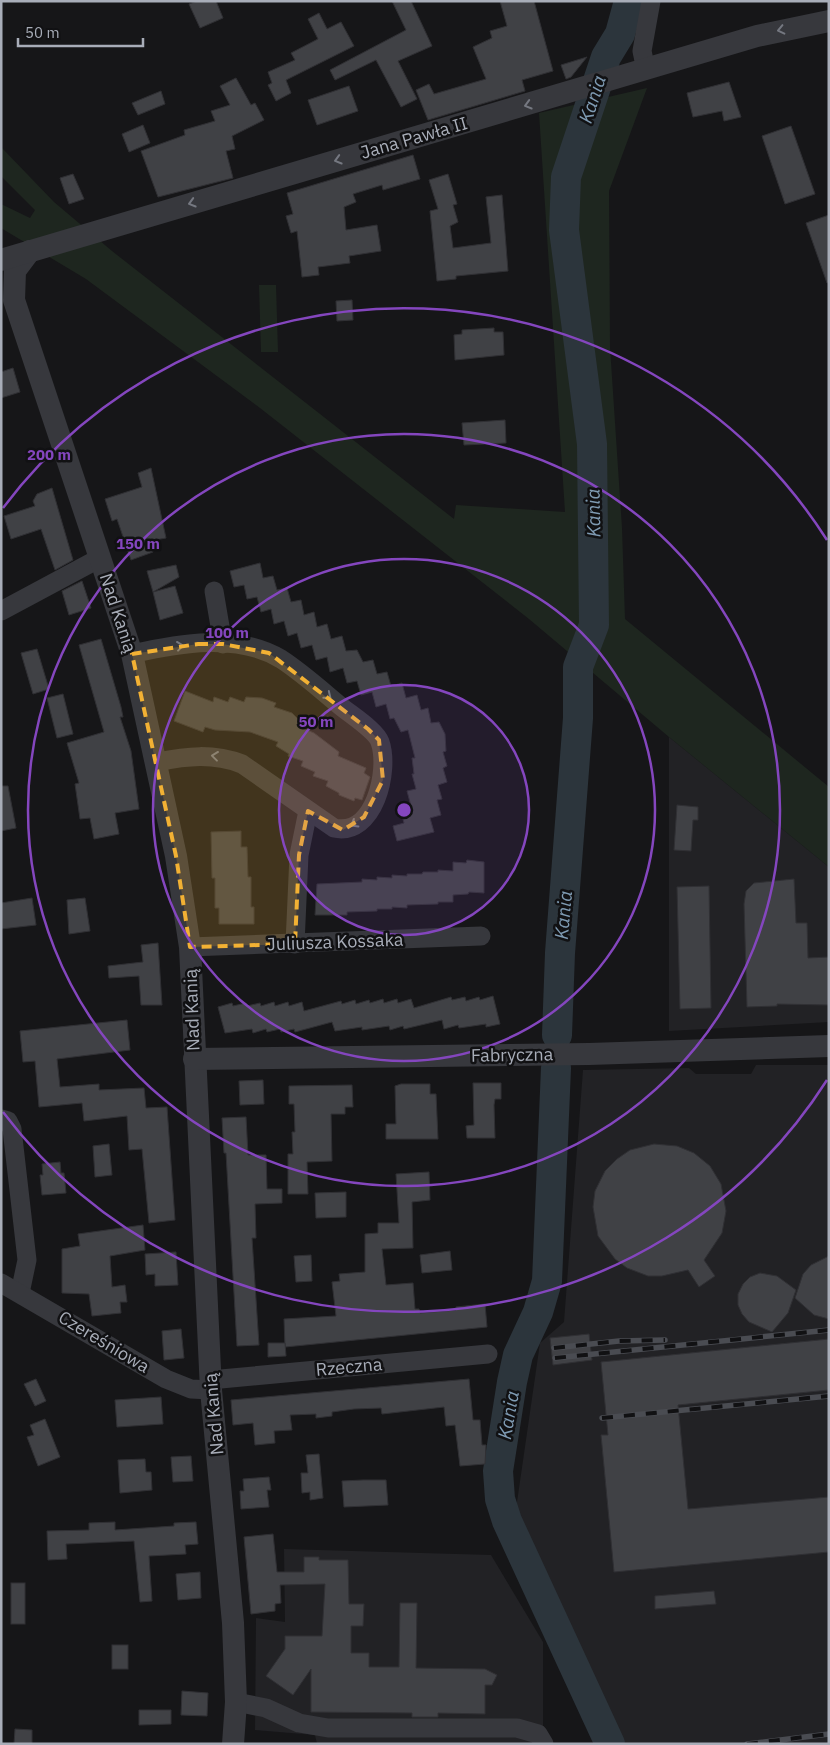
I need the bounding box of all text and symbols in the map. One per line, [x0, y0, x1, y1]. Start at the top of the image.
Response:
scale bar [18, 15, 142, 47]
text: 50 m [25, 23, 60, 42]
one-way arrow [776, 24, 785, 35]
water label: Kania [573, 72, 611, 126]
one-way arrow [524, 100, 532, 110]
street label: Jana Pawła II [358, 111, 470, 164]
one-way arrow [335, 155, 343, 165]
one-way arrow [189, 197, 197, 207]
text: 200 m [27, 445, 71, 464]
water label: Kania [581, 488, 605, 538]
text: 150 m [116, 534, 160, 553]
street label: Nad Kanią [95, 570, 142, 656]
text: 100 m [205, 623, 249, 642]
one-way arrow [177, 641, 185, 652]
one-way arrow [322, 690, 331, 699]
text: 50 m [299, 712, 333, 731]
one-way arrow [211, 751, 219, 762]
centre of rings [395, 801, 413, 819]
one-way arrow [351, 817, 360, 827]
water label: Kania [549, 890, 577, 940]
street label: Juliusza Kossaka [266, 928, 404, 955]
street label: Nad Kanią [179, 968, 204, 1051]
street label: Fabryczna [471, 1042, 554, 1067]
street label: Czereśniowa [54, 1305, 154, 1378]
street label: Rzeczna [315, 1352, 384, 1381]
street label: Nad Kanią [198, 1372, 229, 1456]
water label: Kania [492, 1389, 524, 1441]

